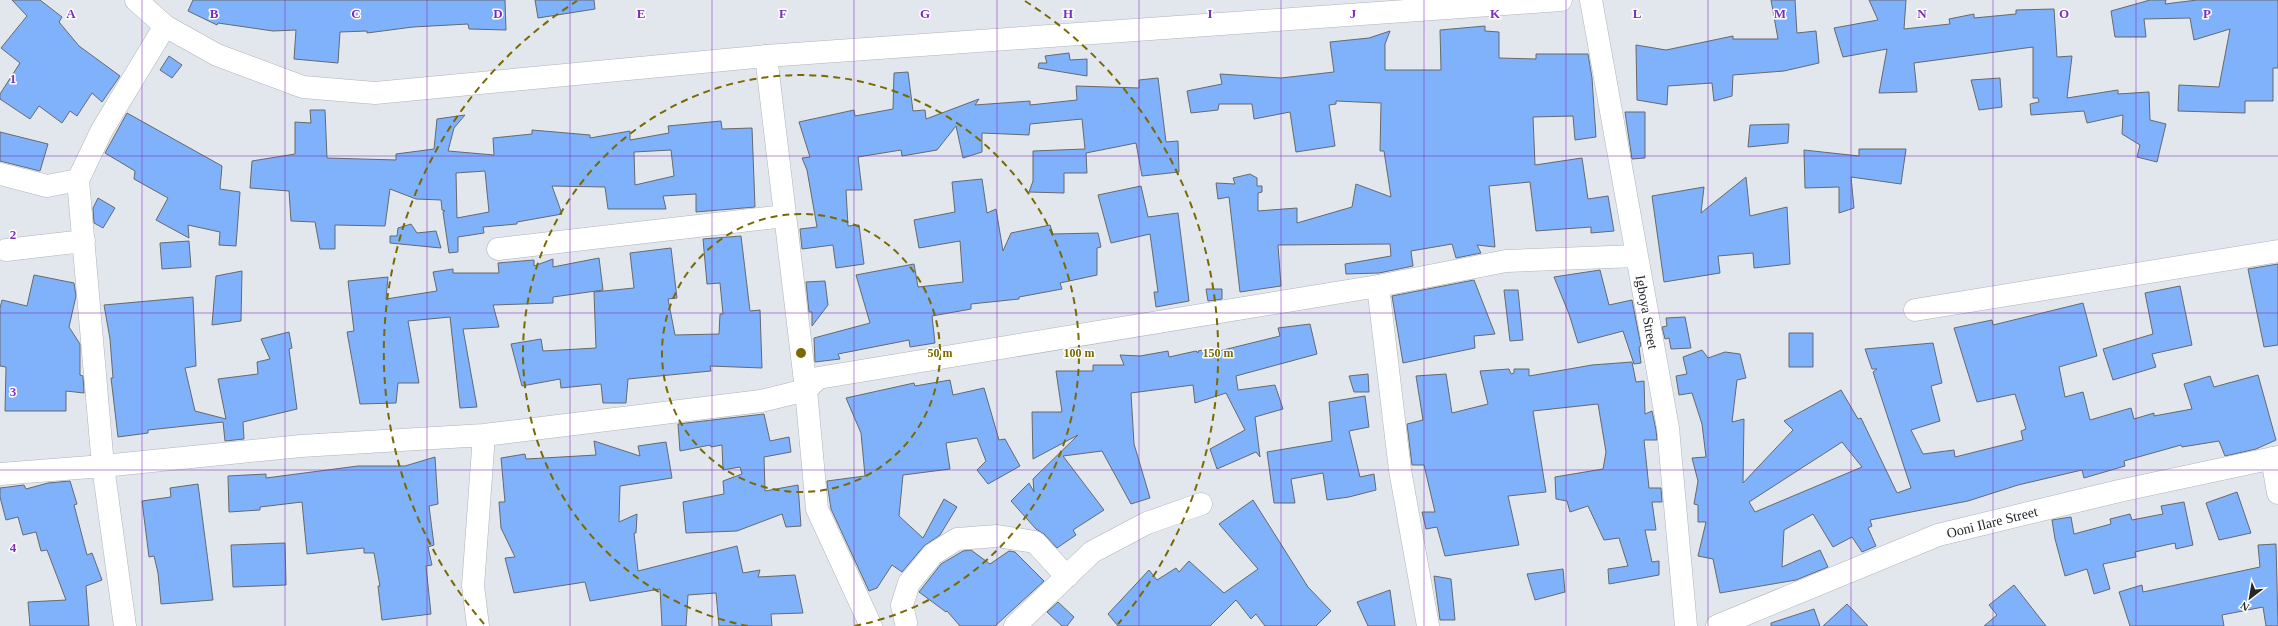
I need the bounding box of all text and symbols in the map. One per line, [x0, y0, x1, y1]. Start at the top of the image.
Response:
text: A [66, 6, 76, 21]
text: B [210, 6, 219, 21]
text: C [351, 6, 361, 21]
text: D [493, 6, 503, 21]
text: E [637, 6, 645, 21]
text: F [779, 6, 787, 21]
text: G [920, 6, 930, 21]
text: H [1063, 6, 1073, 21]
text: I [1207, 6, 1213, 21]
text: J [1350, 6, 1357, 21]
text: K [1490, 6, 1501, 21]
text: L [1633, 6, 1642, 21]
text: M [1774, 6, 1786, 21]
text: N [1917, 6, 1927, 21]
text: O [2059, 6, 2069, 21]
text: P [2203, 6, 2211, 21]
text: 1 [10, 71, 16, 86]
text: 2 [10, 227, 16, 242]
street label: Igboya Street [1633, 274, 1660, 350]
centre of rings [794, 346, 808, 360]
text: 50 m [928, 346, 953, 360]
text: 100 m [1064, 346, 1095, 360]
text: 150 m [1203, 346, 1234, 360]
text: 3 [10, 384, 17, 399]
street label: Ooni Ilare Street [1945, 504, 2039, 541]
text: 4 [10, 540, 17, 555]
north arrow [2230, 578, 2270, 618]
text: N [2238, 599, 2251, 614]

